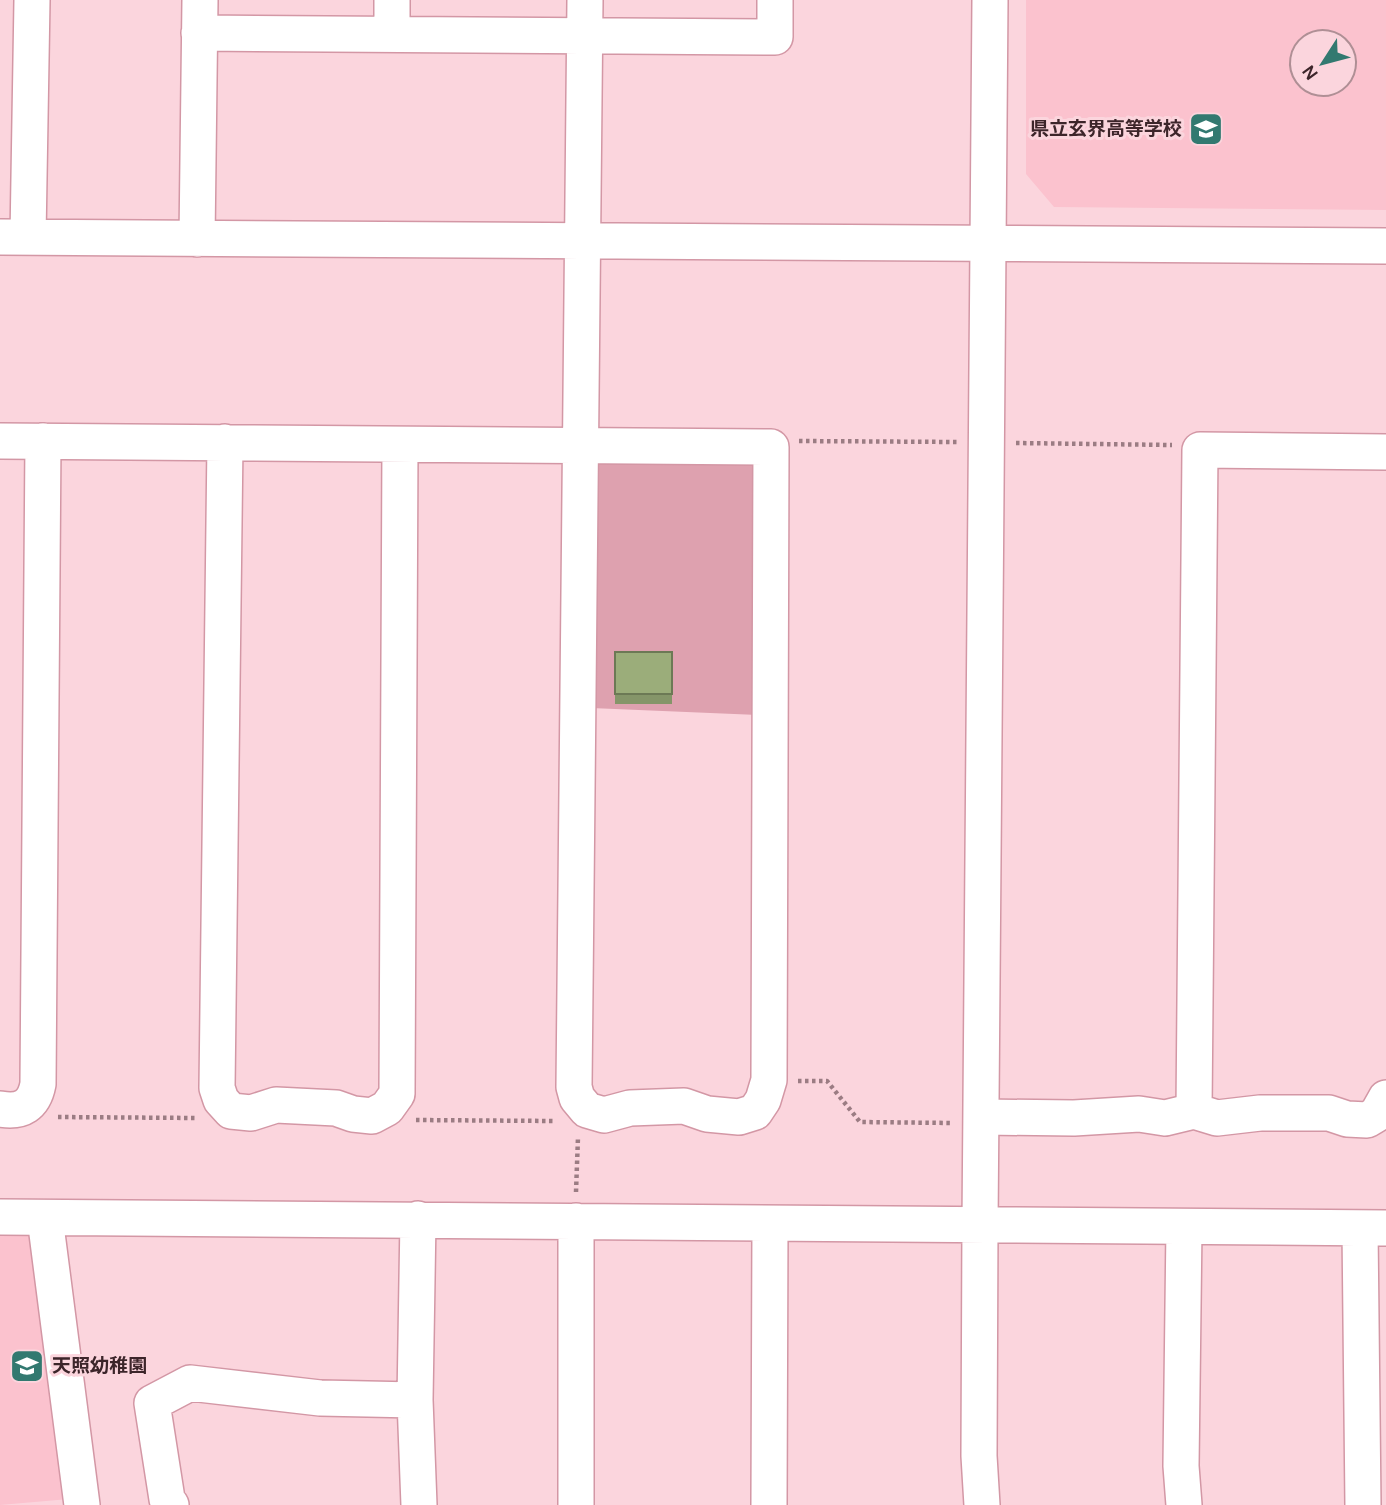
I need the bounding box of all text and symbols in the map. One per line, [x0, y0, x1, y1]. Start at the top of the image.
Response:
north arrow [1288, 28, 1358, 98]
text: N [1297, 60, 1323, 84]
school or university icon: 県立玄界高等学校 [1187, 110, 1225, 148]
place label: 県立玄界高等学校 [1030, 118, 1182, 140]
school or university icon: 天照幼稚園 [8, 1347, 46, 1385]
place label: 天照幼稚園 [52, 1355, 147, 1377]

